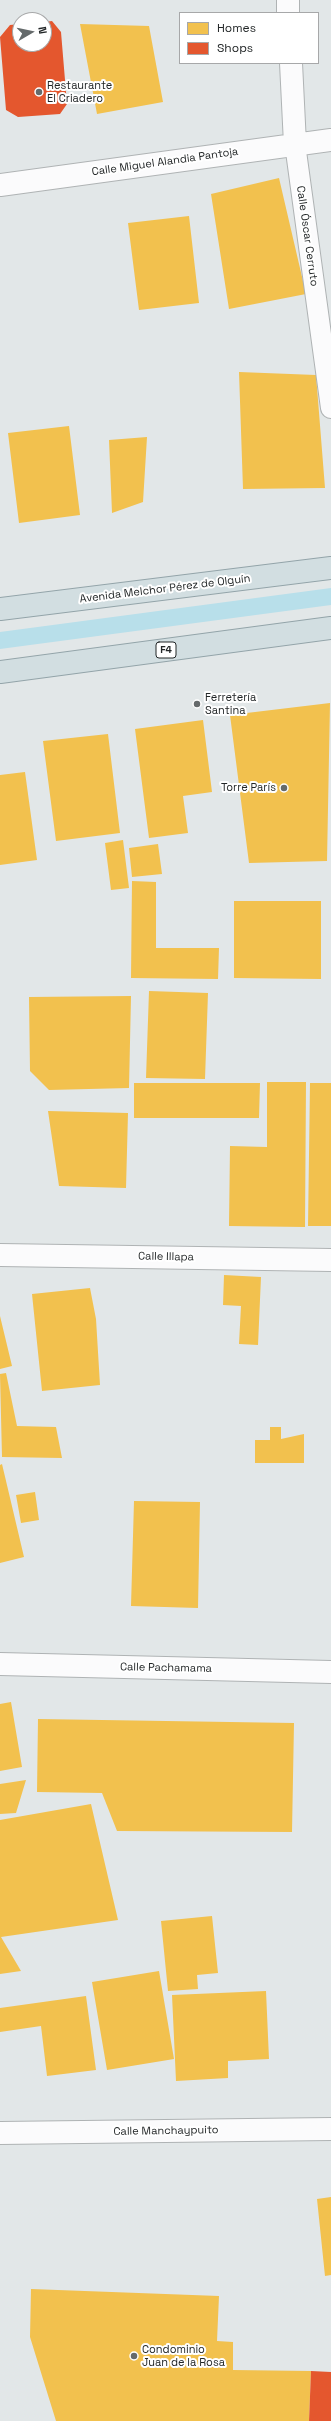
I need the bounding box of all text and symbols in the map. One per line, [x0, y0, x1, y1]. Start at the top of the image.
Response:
north arrow [12, 12, 52, 52]
legend [179, 12, 319, 64]
text: Homes [217, 20, 256, 36]
text: N [35, 26, 50, 35]
text: Shops [217, 40, 253, 56]
place label: Restaurante El Criadero [47, 79, 112, 105]
marker: Restaurante El Criadero [34, 87, 44, 97]
street label: Calle Miguel Alandia Pantoja [91, 145, 239, 179]
street label: Calle Óscar Cerruto [293, 185, 321, 287]
street label: Avenida Melchor Pérez de Olguín [79, 572, 251, 606]
road number: F4 [156, 642, 176, 658]
place label: Ferretería Santina [205, 691, 256, 717]
marker: Ferretería Santina [192, 699, 202, 709]
place label: Torre París [221, 781, 276, 795]
marker: Torre París [279, 783, 289, 793]
street label: Calle Illapa [138, 1250, 194, 1264]
street label: Calle Pachamama [120, 1661, 212, 1675]
street label: Calle Manchaypuito [113, 2123, 219, 2139]
place label: Condominio Juan de la Rosa [142, 2343, 225, 2369]
marker: Condominio Juan de la Rosa [129, 2351, 139, 2361]

